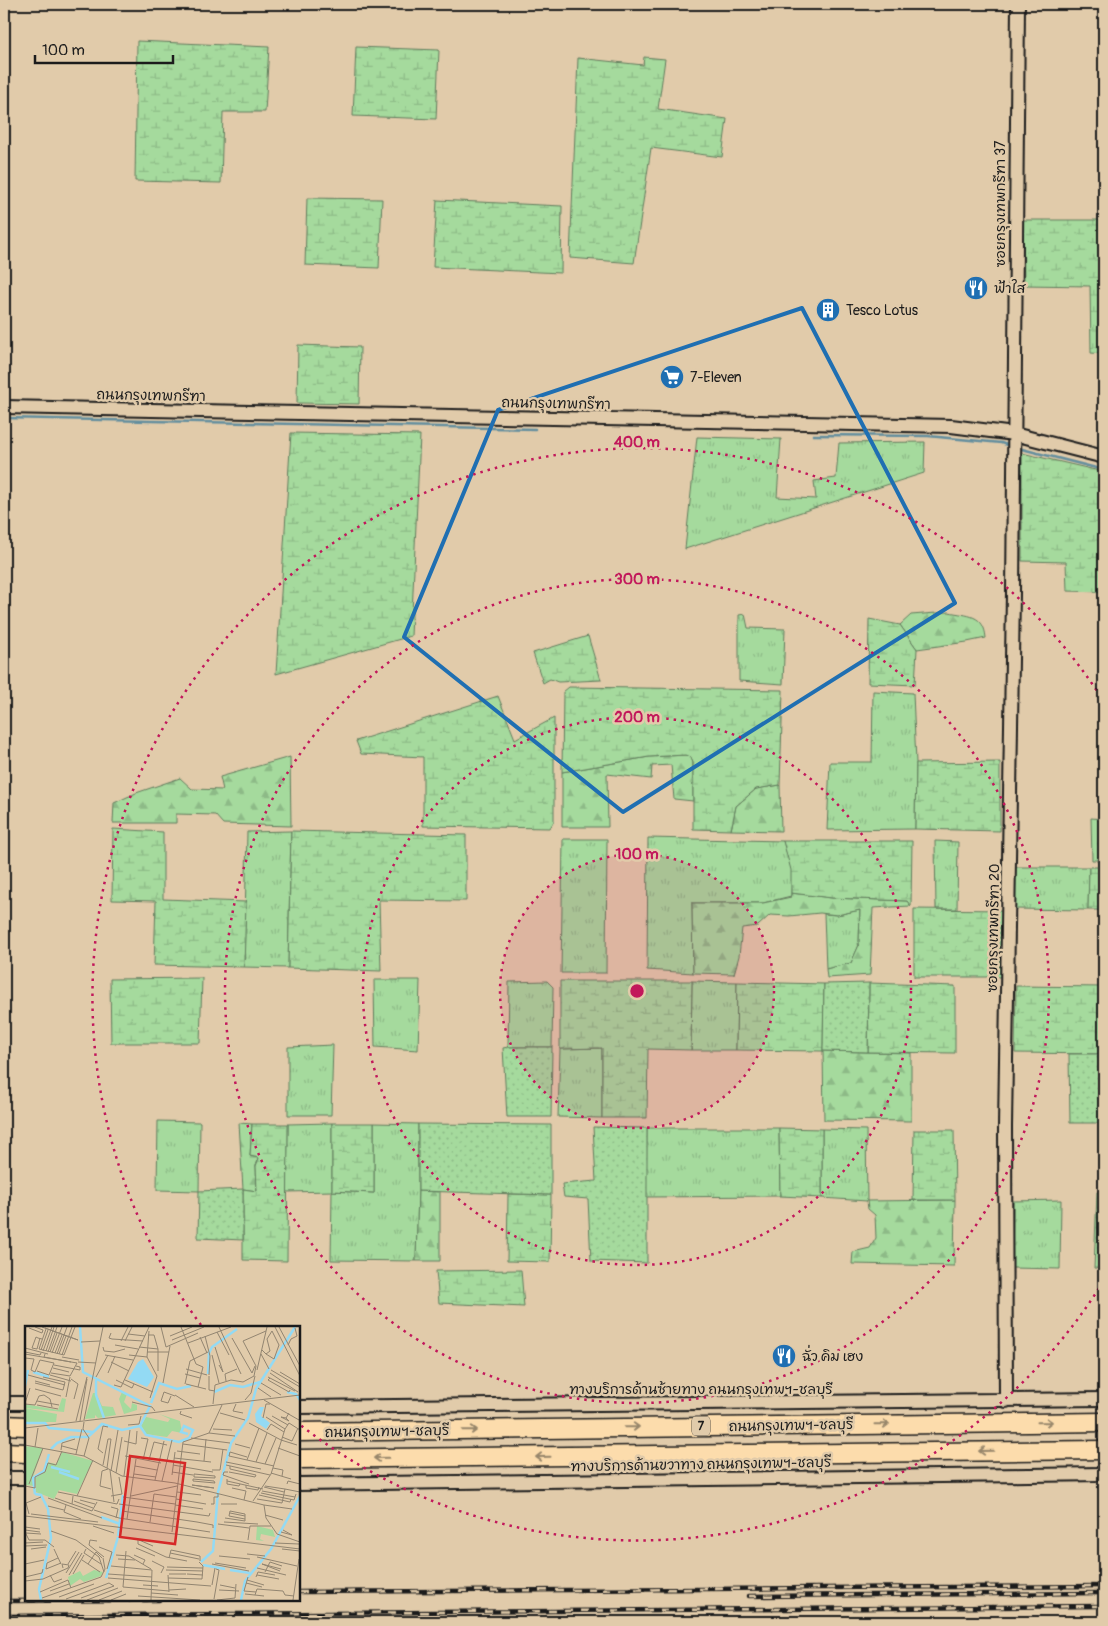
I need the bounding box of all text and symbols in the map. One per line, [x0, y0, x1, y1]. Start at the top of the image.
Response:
scale bar [35, 32, 172, 64]
text: 100 m [42, 41, 85, 60]
street label: ซอยกรุงเทพกรีฑา 37 [992, 140, 1010, 267]
restaurant icon: ฟ้าใส [963, 275, 989, 301]
place label: ฟ้าใส [994, 279, 1027, 297]
building icon: Tesco Lotus [815, 297, 841, 323]
place label: Tesco Lotus [846, 302, 919, 319]
supermarket icon: 7-Eleven [659, 364, 685, 390]
place label: 7-Eleven [690, 369, 742, 386]
street label: ถนนกรุงเทพกรีฑา [96, 386, 206, 406]
street label: ถนนกรุงเทพกรีฑา [501, 394, 611, 414]
text: 400 m [614, 433, 660, 452]
text: 300 m [614, 570, 660, 589]
text: 200 m [614, 708, 660, 727]
text: 100 m [616, 845, 658, 864]
street label: ซอยกรุงเทพกรีฑา 20 [984, 863, 1004, 993]
centre of rings [628, 982, 646, 1000]
inset map [25, 1326, 300, 1601]
restaurant icon: ฉั่ว คิม เฮง [771, 1343, 797, 1369]
place label: ฉั่ว คิม เฮง [802, 1344, 863, 1365]
street label: ทางบริการด้านซ้ายทาง ถนนกรุงเทพฯ-ชลบุรี [569, 1381, 833, 1399]
road number: 7 [692, 1416, 710, 1435]
street label: ถนนกรุงเทพฯ-ชลบุรี [729, 1416, 854, 1436]
one-way arrow [1036, 1417, 1053, 1427]
one-way arrow [874, 1419, 890, 1429]
street label: ถนนกรุงเทพฯ-ชลบุรี [325, 1422, 450, 1442]
one-way arrow [624, 1422, 640, 1432]
one-way arrow [462, 1425, 478, 1435]
one-way arrow [978, 1446, 994, 1456]
one-way arrow [535, 1452, 552, 1462]
one-way arrow [373, 1453, 389, 1463]
street label: ทางบริการด้านขวาทาง ถนนกรุงเทพฯ-ชลบุรี [571, 1454, 832, 1476]

